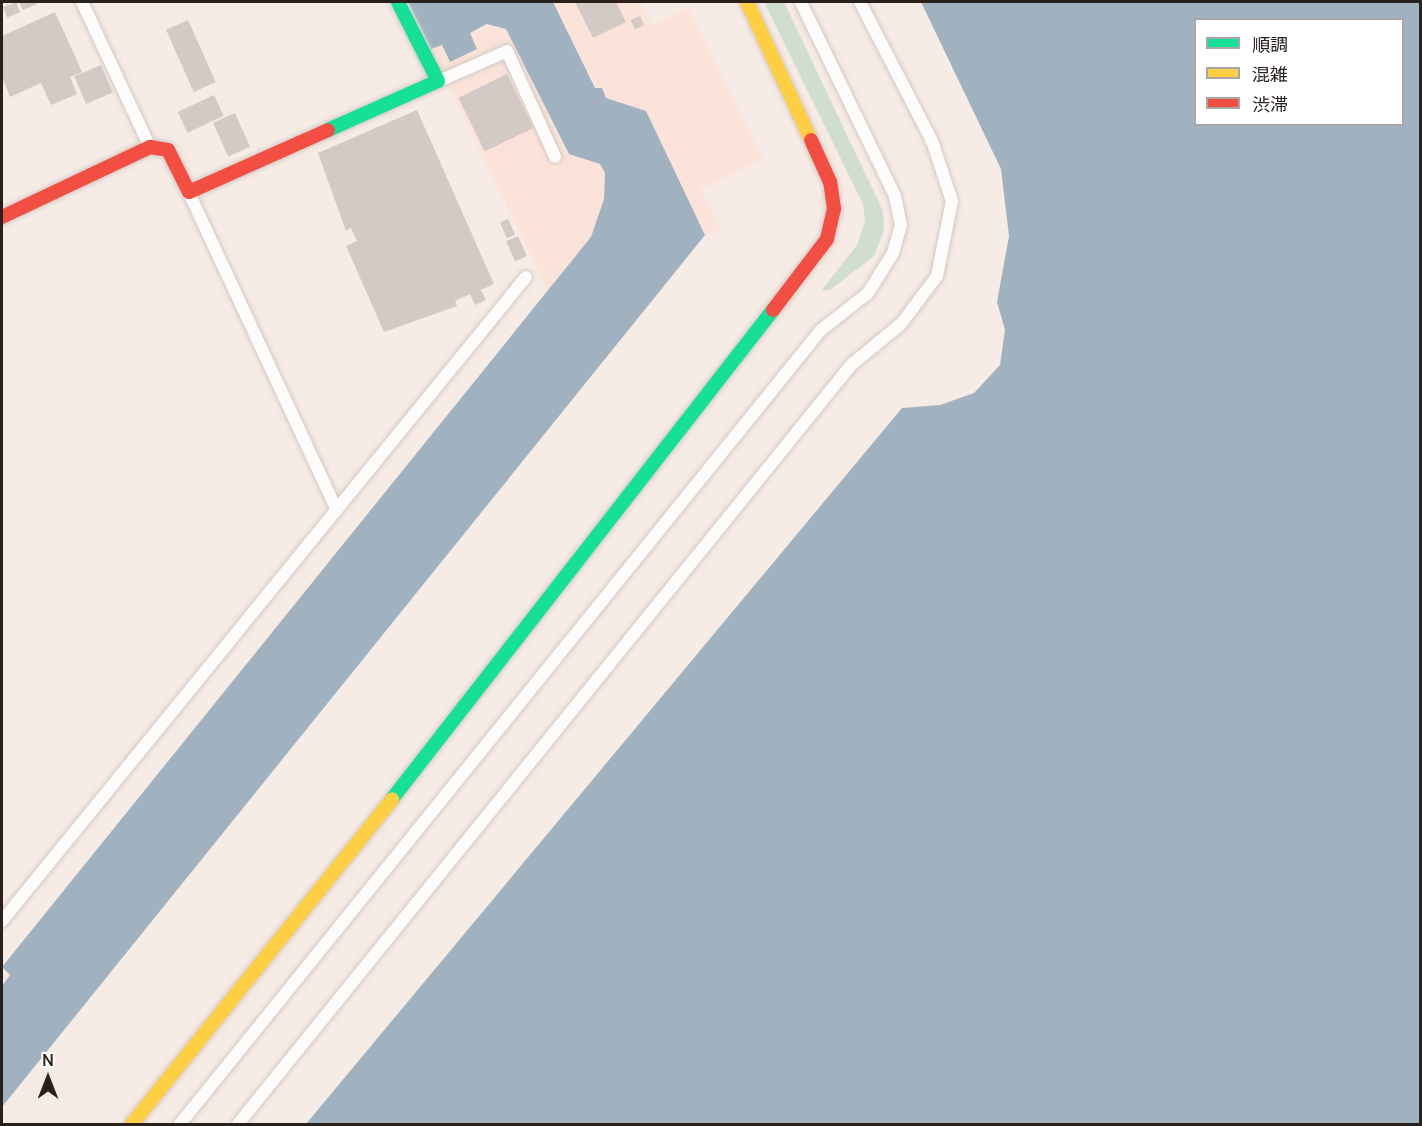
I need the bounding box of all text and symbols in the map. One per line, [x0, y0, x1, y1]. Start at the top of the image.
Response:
legend [1194, 18, 1404, 126]
text: 順調 [1252, 32, 1288, 56]
text: 混雑 [1252, 62, 1288, 86]
text: 渋滞 [1252, 92, 1288, 116]
north arrow [18, 1048, 78, 1108]
text: N [42, 1049, 54, 1071]

